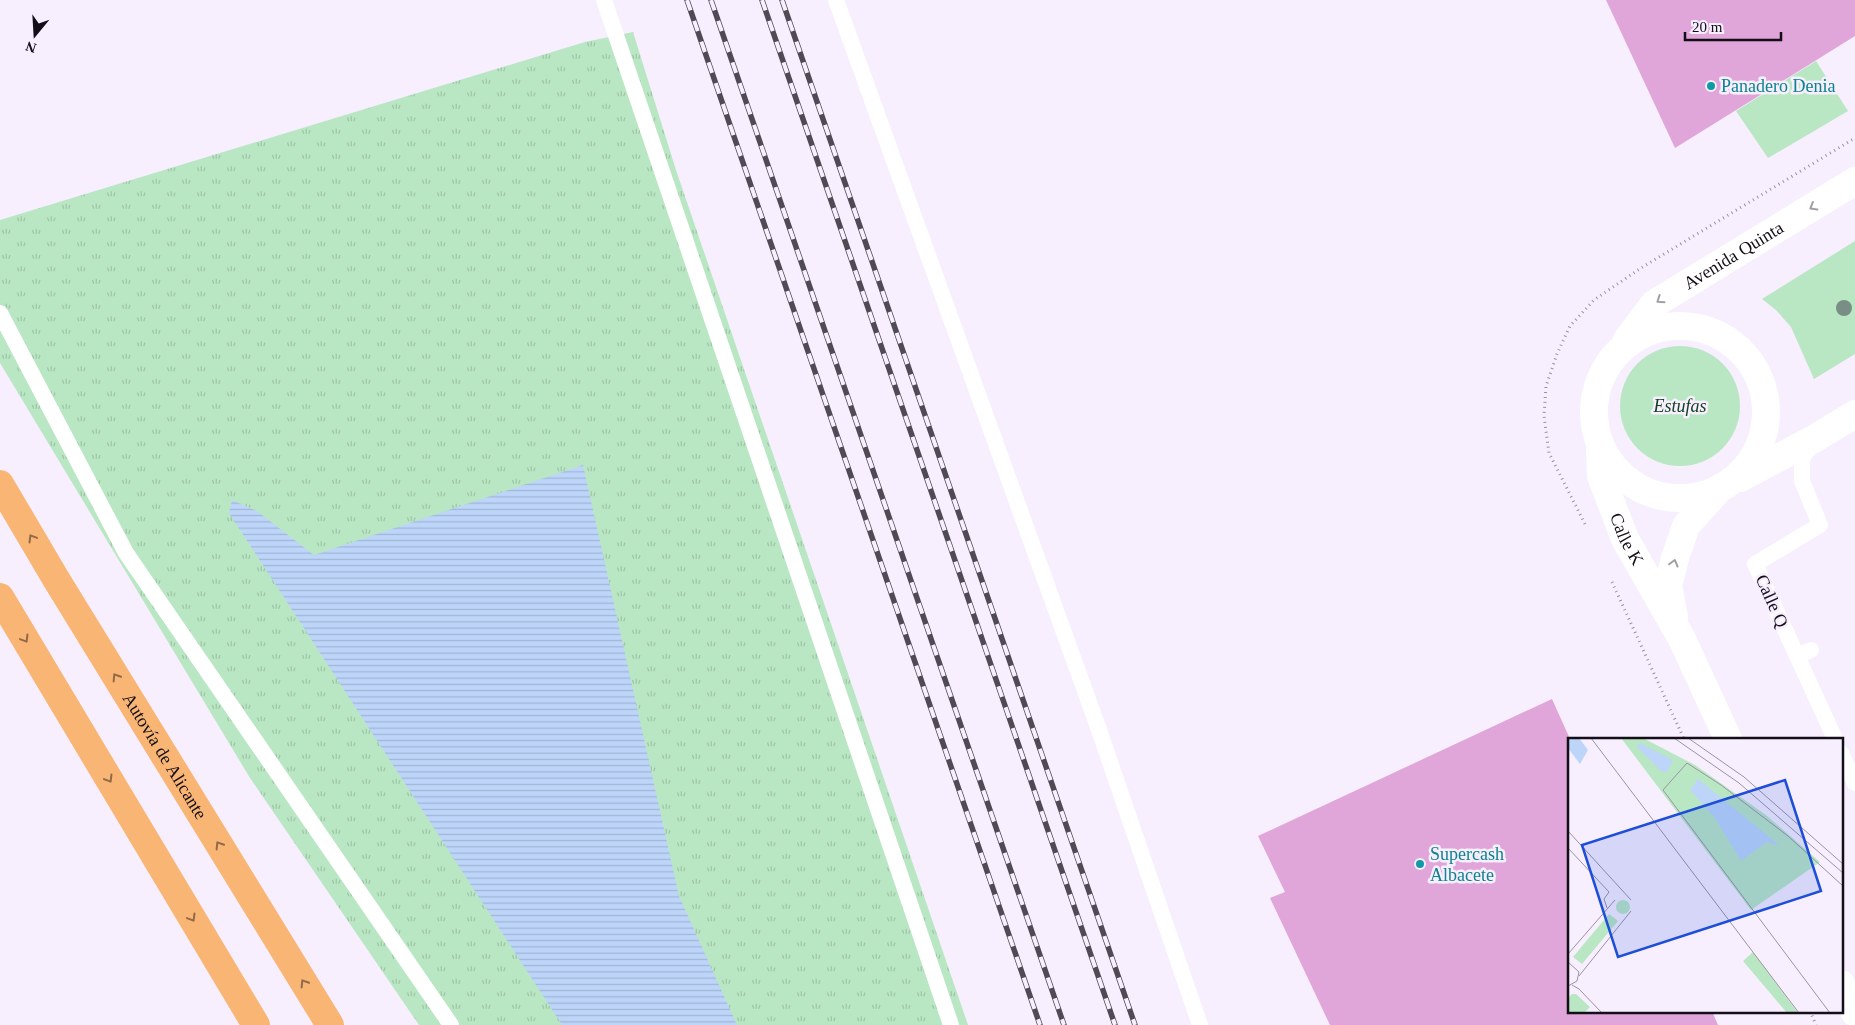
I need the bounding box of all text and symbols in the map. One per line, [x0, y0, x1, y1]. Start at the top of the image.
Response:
north arrow [10, 10, 60, 60]
scale bar [1685, 10, 1781, 42]
text: 20 m [1692, 19, 1723, 35]
text: N [24, 38, 38, 56]
place label: Panadero Denia [1721, 76, 1835, 96]
marker: Panadero Denia [1705, 80, 1717, 92]
one-way arrow [1810, 200, 1819, 210]
street label: Avenida Quinta [1680, 217, 1787, 294]
one-way arrow [1656, 294, 1665, 304]
park label: Estufas [1652, 396, 1707, 416]
street label: Calle K [1606, 510, 1648, 569]
one-way arrow [28, 534, 38, 543]
one-way arrow [1668, 559, 1679, 568]
street label: Calle Q [1752, 572, 1792, 630]
one-way arrow [19, 634, 29, 643]
one-way arrow [113, 673, 122, 682]
street label: Autovía de Alicante [119, 689, 211, 823]
inset map [1568, 738, 1842, 1012]
one-way arrow [102, 773, 112, 782]
one-way arrow [216, 841, 226, 850]
place label: Supercash Albacete [1430, 844, 1504, 885]
marker: Supercash Albacete [1414, 858, 1426, 870]
one-way arrow [186, 913, 196, 922]
one-way arrow [301, 980, 311, 989]

